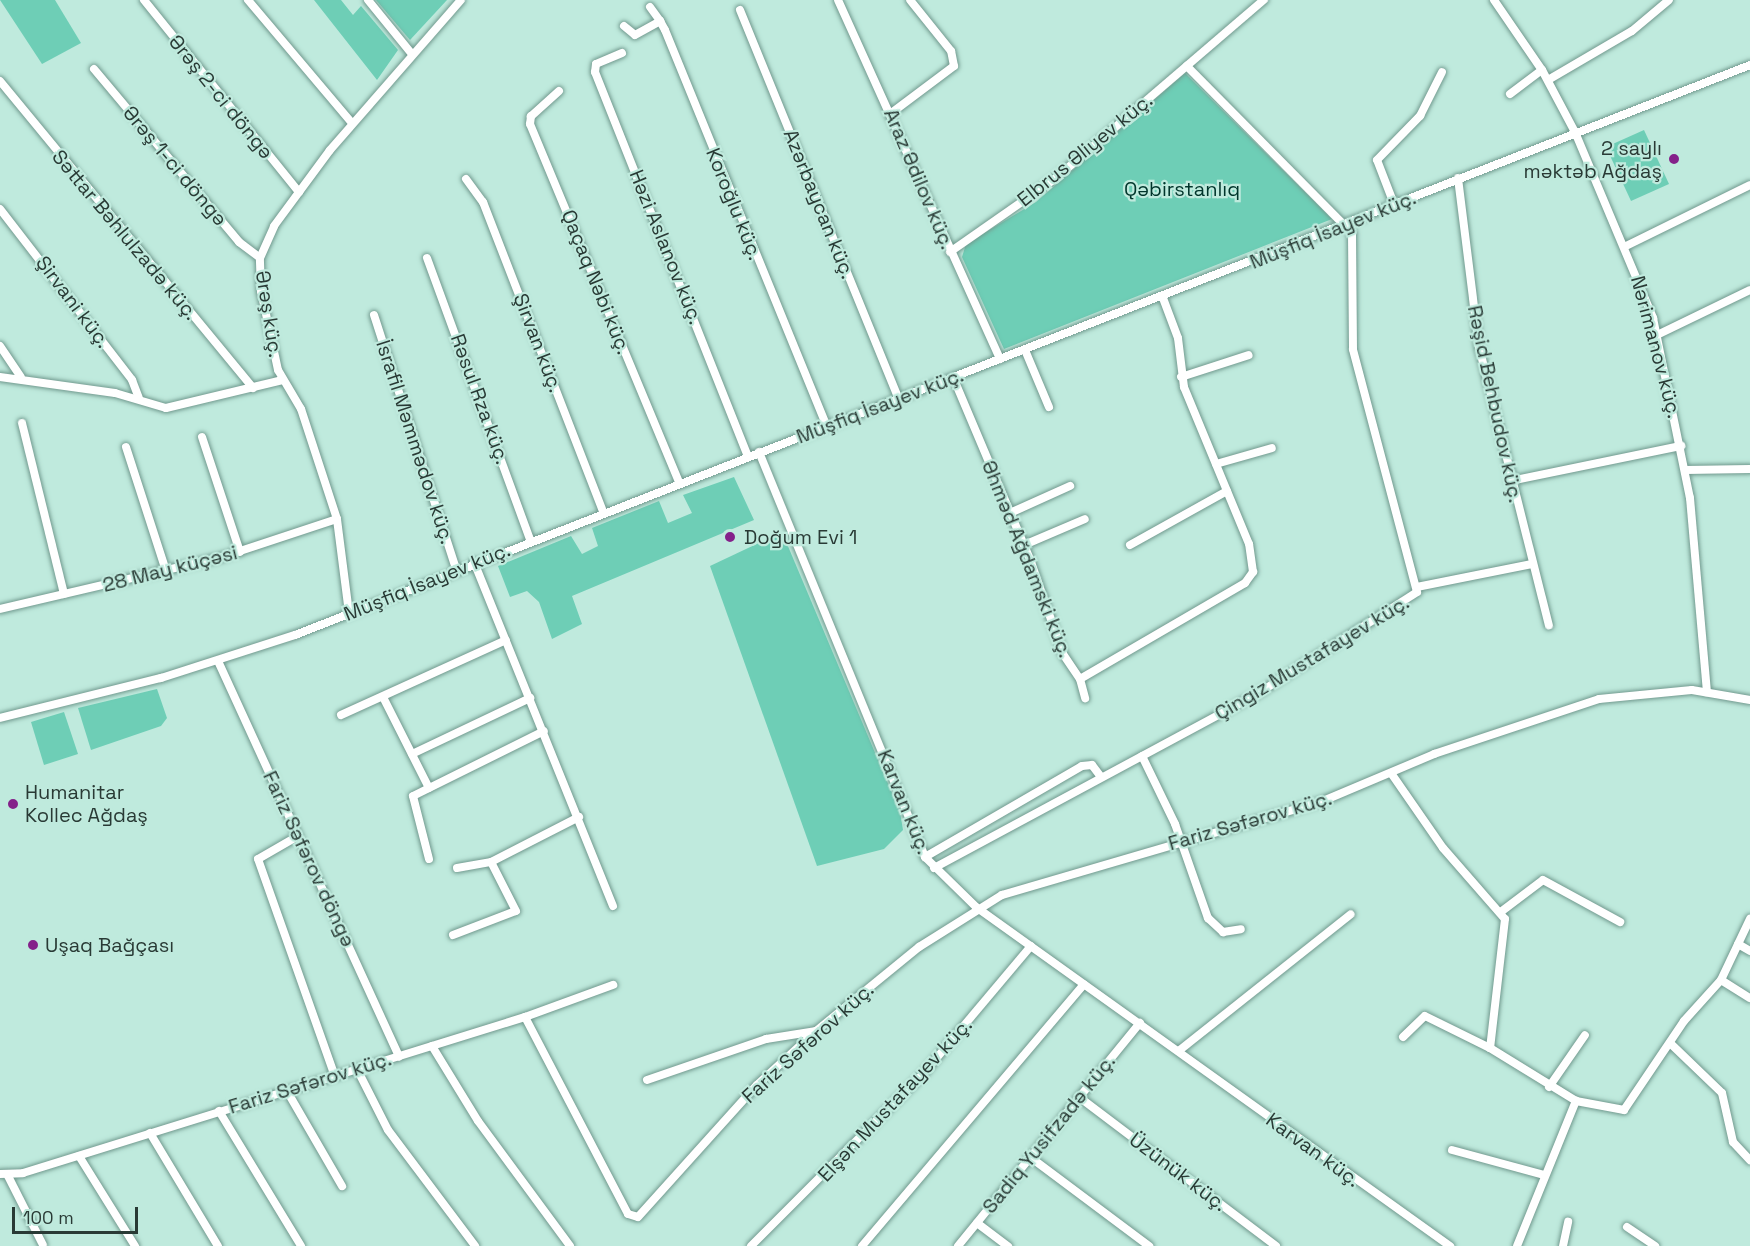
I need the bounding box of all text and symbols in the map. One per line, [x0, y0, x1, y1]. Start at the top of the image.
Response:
street label: Ərəş 2-ci döngə [164, 30, 278, 164]
street label: Elbrus Əliyev küç. [1013, 88, 1157, 212]
street label: Ərəş 1-ci döngə [118, 101, 232, 231]
street label: Araz Ədilov küç. [879, 105, 959, 253]
street label: Azərbaycan küç. [778, 126, 860, 282]
place label: 2 saylı məktəb Ağdaş [1523, 136, 1662, 183]
street label: Koroğlu küç. [701, 144, 767, 264]
street label: Səttar Bəhlulzadə küç. [47, 145, 203, 325]
marker: 2 saylı məktəb Ağdaş [1667, 152, 1681, 166]
street label: Həzi Aslanov küç. [624, 166, 708, 328]
park label: Qəbirstanlıq [1124, 177, 1240, 201]
street label: Müşfiq İsayev küç. [1246, 186, 1420, 274]
street label: Qaçaq Nəbi küç. [556, 206, 636, 358]
street label: Şirvani küç. [31, 251, 115, 353]
street label: Ərəş küç. [250, 269, 288, 359]
street label: Nərimanov küç. [1625, 273, 1687, 421]
street label: Şirvan küç. [508, 290, 568, 396]
street label: Rəşid Behbudov küç. [1462, 303, 1528, 505]
street label: Rəsul Rza küç. [445, 331, 515, 467]
street label: İsrafil Məmmədov küç. [371, 337, 459, 547]
street label: Müşfiq İsayev küç. [793, 363, 967, 449]
street label: Əhməd Ağdamski küç. [976, 457, 1078, 661]
place label: Doğum Evi 1 [744, 525, 857, 549]
marker: Doğum Evi 1 [721, 528, 739, 546]
street label: Müşfiq İsayev küç. [340, 538, 514, 626]
street label: 28 May küçəsi [100, 541, 240, 597]
street label: Çingiz Mustafayev küç. [1210, 590, 1414, 726]
street label: Karvan küç. [872, 746, 936, 858]
street label: Fariz Səfərov döngə [258, 767, 360, 951]
place label: Humanitar Kollec Ağdaş [25, 780, 148, 827]
street label: Fariz Səfərov küç. [1165, 786, 1335, 856]
marker: Humanitar Kollec Ağdaş [6, 797, 20, 811]
place label: Uşaq Bağçası [45, 933, 174, 957]
marker: Uşaq Bağçası [26, 938, 40, 952]
street label: Fariz Səfərov küç. [737, 978, 879, 1108]
street label: Elşən Mustafayev küç. [813, 1013, 977, 1187]
street label: Fariz Səfərov küç. [226, 1047, 394, 1119]
street label: Sadiq Yusifzadə küç. [977, 1050, 1121, 1218]
street label: Karvan küç. [1261, 1108, 1365, 1192]
street label: Üzünük küç. [1124, 1127, 1232, 1217]
scale bar [15, 1195, 141, 1233]
text: 100 m [23, 1206, 74, 1229]

